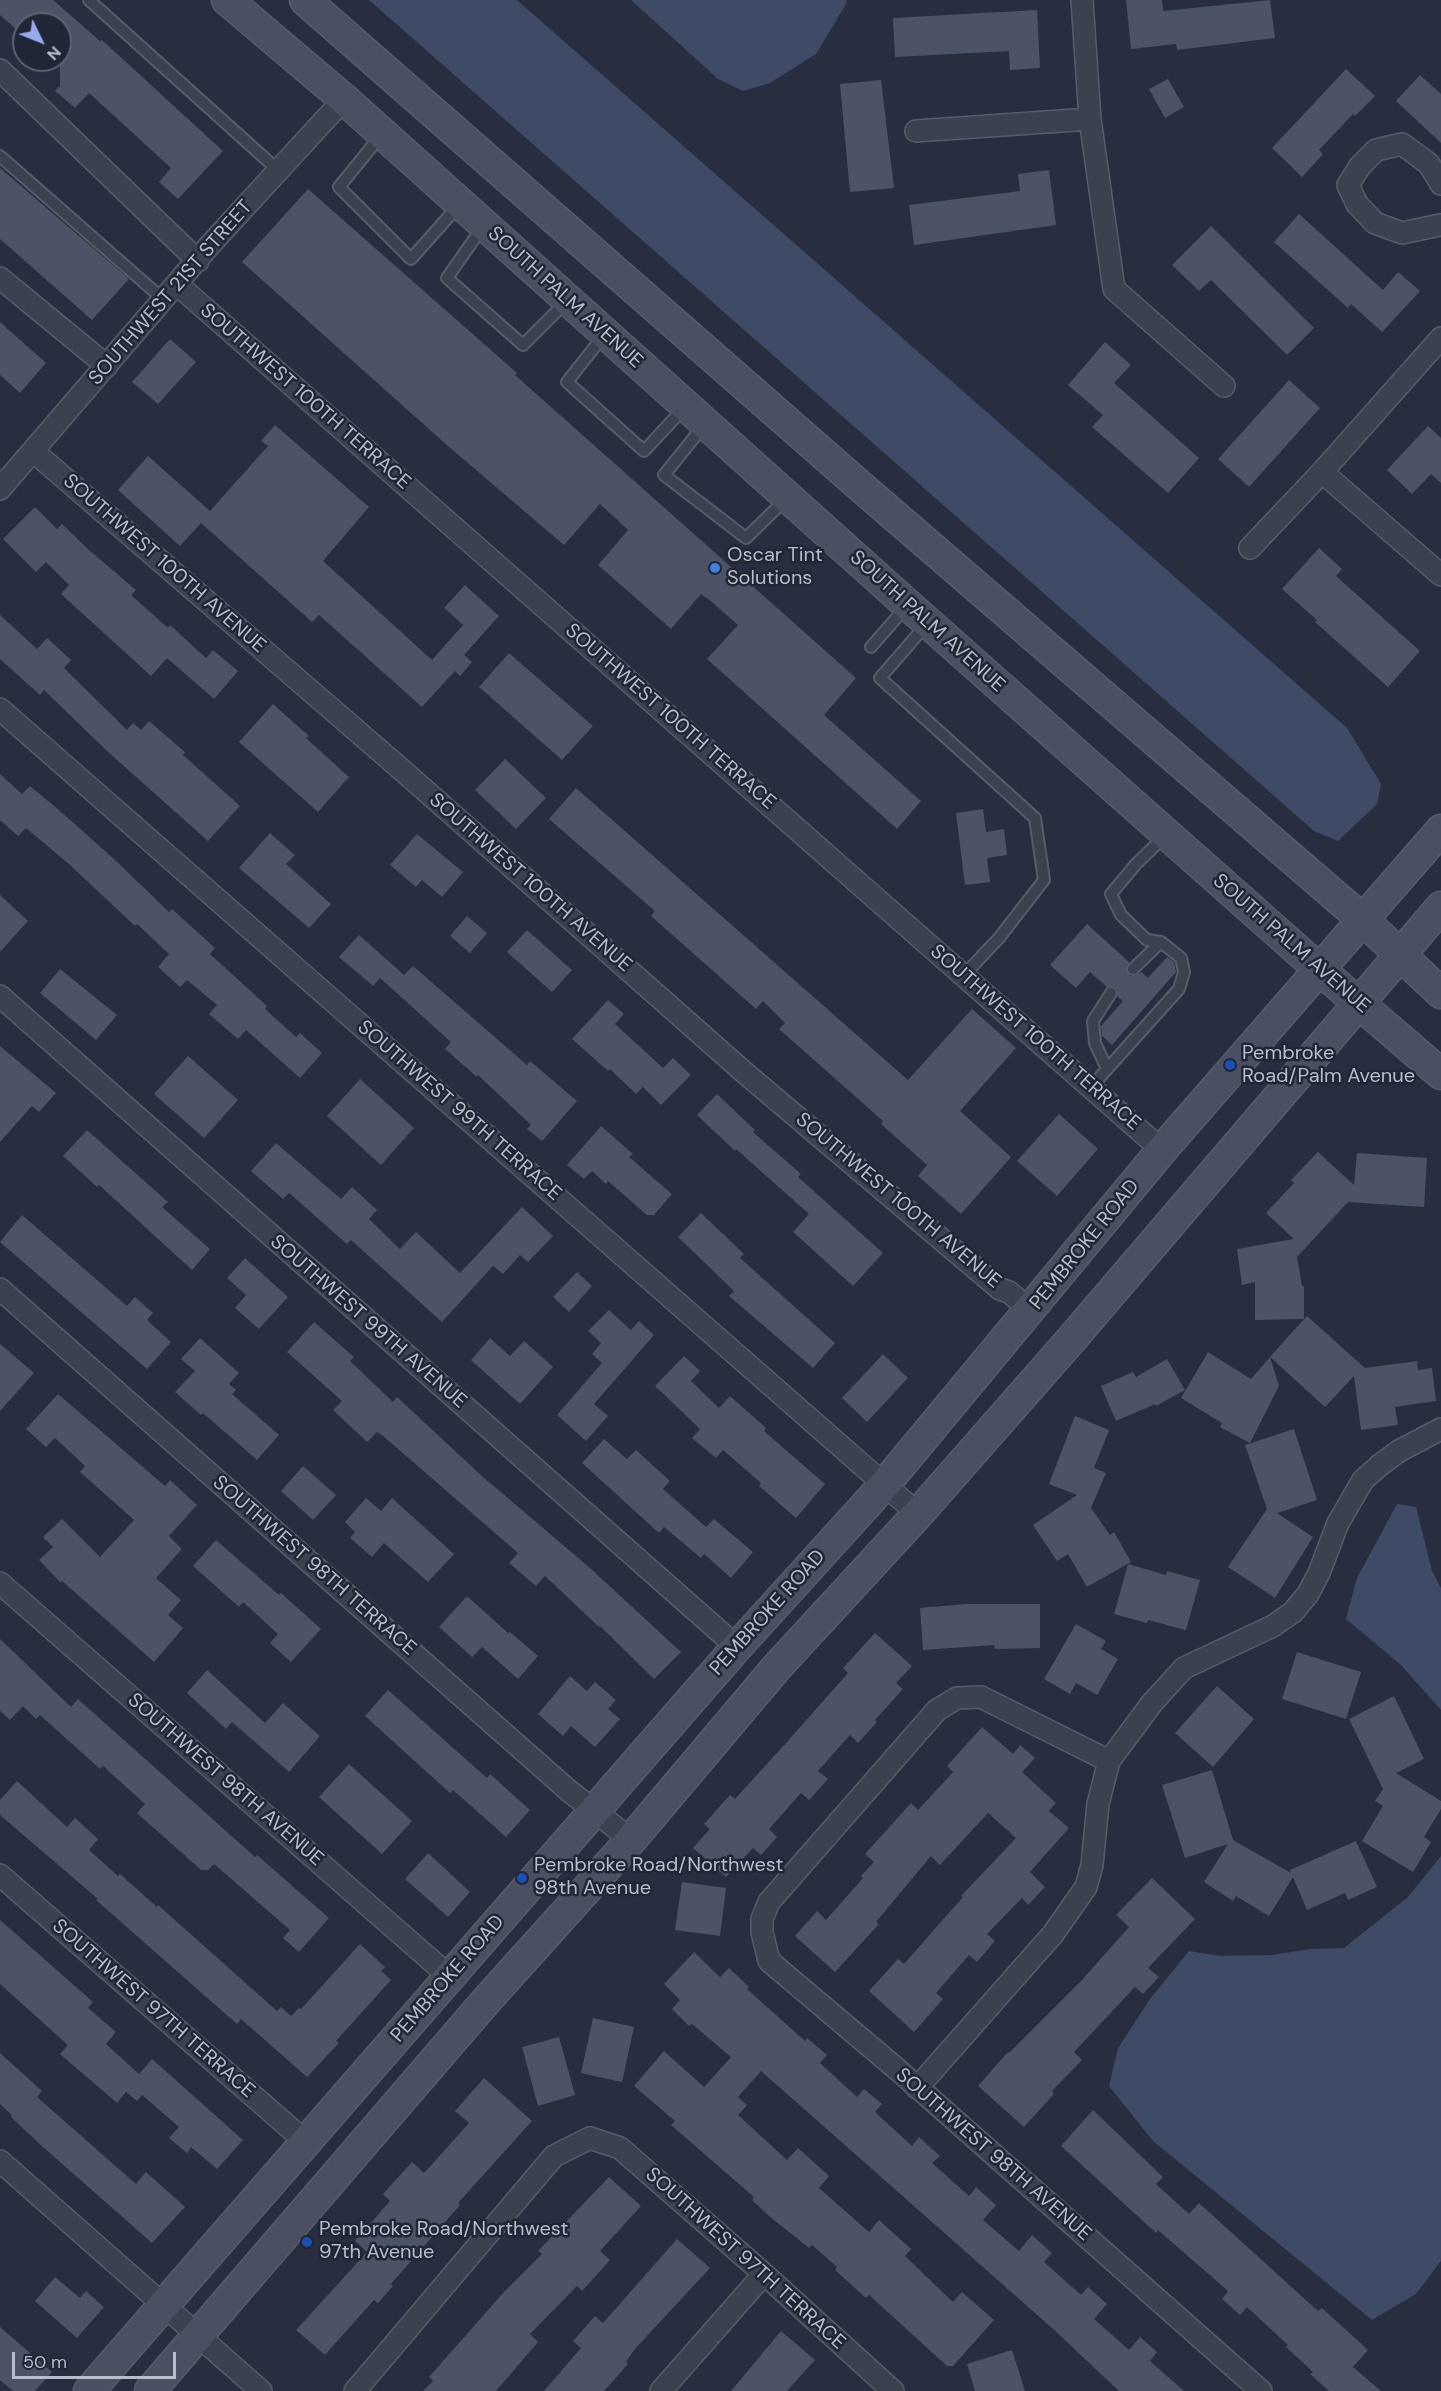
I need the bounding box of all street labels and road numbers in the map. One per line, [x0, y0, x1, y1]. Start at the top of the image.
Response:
street label: SOUTHWEST 21ST STREET [84, 196, 258, 390]
street label: SOUTH PALM AVENUE [483, 222, 647, 374]
street label: SOUTHWEST 100TH TERRACE [195, 299, 415, 495]
street label: SOUTHWEST 100TH AVENUE [58, 469, 270, 659]
street label: SOUTH PALM AVENUE [845, 546, 1009, 698]
street label: SOUTHWEST 100TH TERRACE [560, 619, 780, 815]
street label: SOUTHWEST 100TH AVENUE [424, 788, 636, 978]
street label: SOUTH PALM AVENUE [1208, 869, 1374, 1019]
street label: SOUTHWEST 100TH TERRACE [925, 940, 1145, 1136]
street label: SOUTHWEST 99TH TERRACE [352, 1016, 566, 1206]
street label: SOUTHWEST 100TH AVENUE [790, 1108, 1006, 1294]
street label: PEMBROKE ROAD [1025, 1175, 1145, 1315]
street label: SOUTHWEST 99TH AVENUE [265, 1230, 471, 1414]
street label: SOUTHWEST 98TH TERRACE [207, 1471, 421, 1661]
street label: PEMBROKE ROAD [705, 1545, 831, 1681]
street label: SOUTHWEST 98TH AVENUE [122, 1688, 328, 1872]
street label: PEMBROKE ROAD [386, 1910, 510, 2048]
street label: SOUTHWEST 97TH TERRACE [47, 1914, 259, 2104]
street label: SOUTHWEST 98TH AVENUE [890, 2063, 1096, 2247]
street label: SOUTHWEST 97TH TERRACE [640, 2163, 850, 2355]

